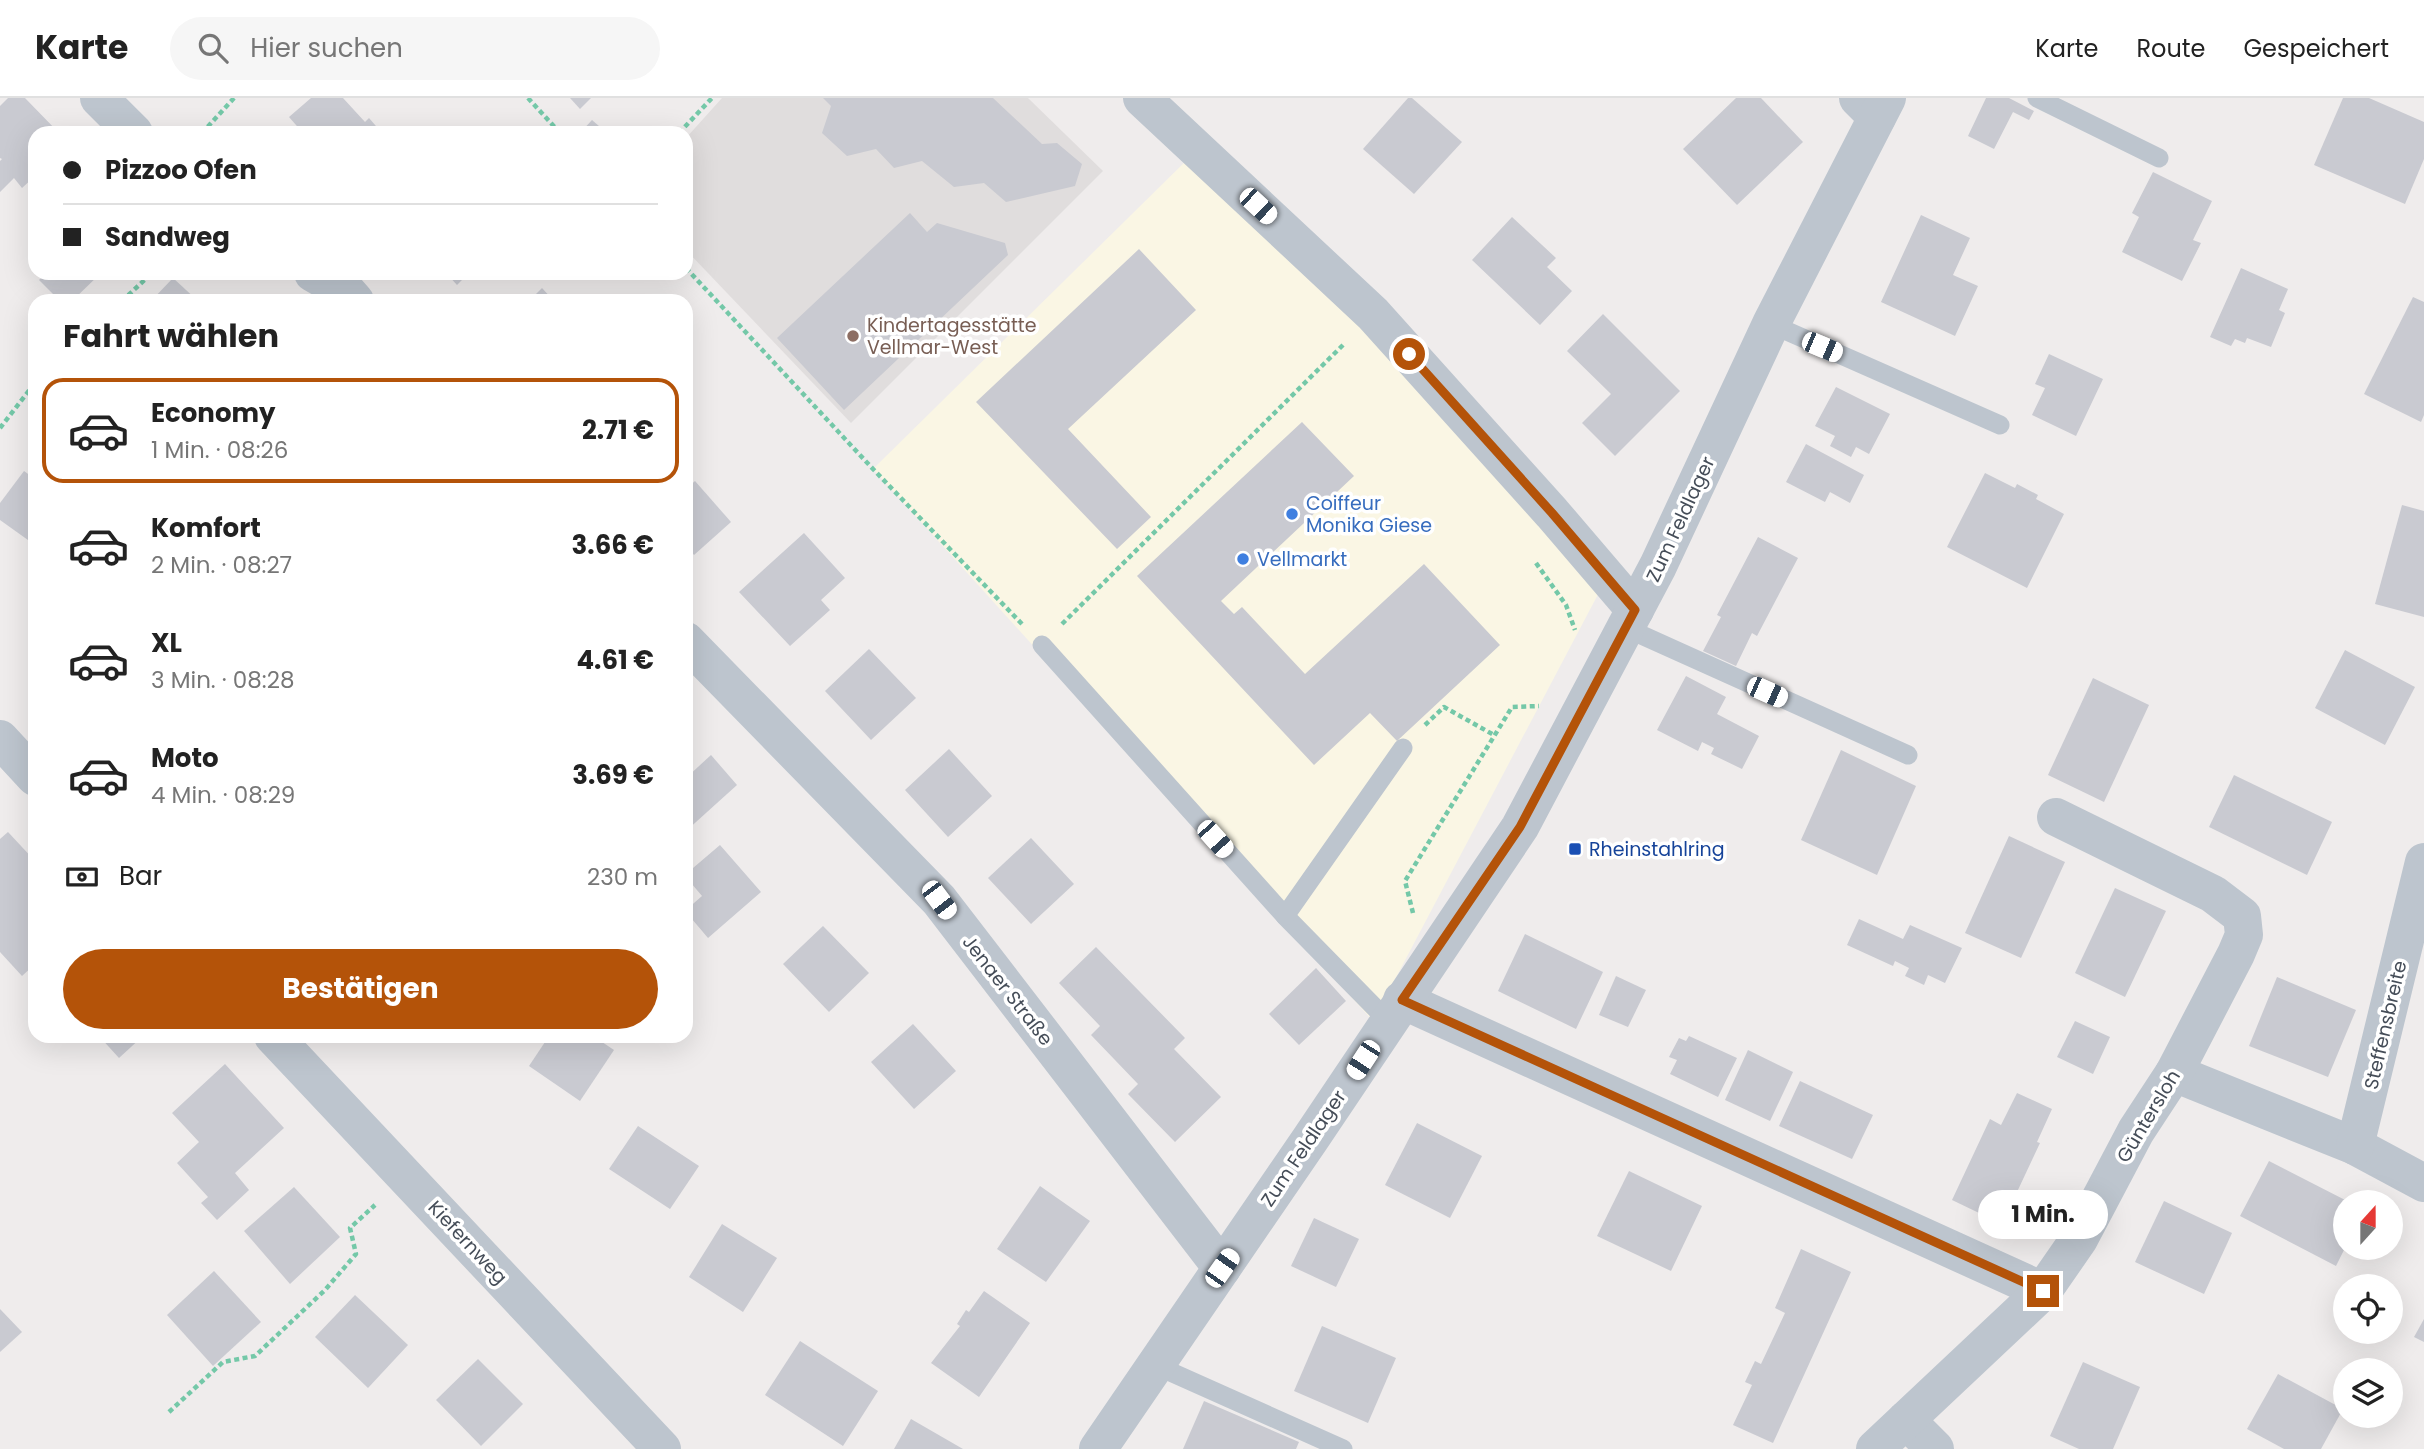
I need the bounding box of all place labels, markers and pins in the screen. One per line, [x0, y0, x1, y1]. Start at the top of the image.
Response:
place label: Kindertagesstätte Vellmar-West [867, 312, 1037, 361]
marker: Kindertagesstätte Vellmar-West [845, 328, 861, 344]
place label: Coiffeur Monika Giese [1306, 490, 1432, 539]
marker: Coiffeur Monika Giese [1284, 506, 1300, 522]
place label: Vellmarkt [1257, 546, 1347, 573]
marker: Vellmarkt [1235, 551, 1251, 567]
place label: Rheinstahlring [1589, 836, 1725, 863]
marker: Rheinstahlring [1567, 841, 1583, 857]

